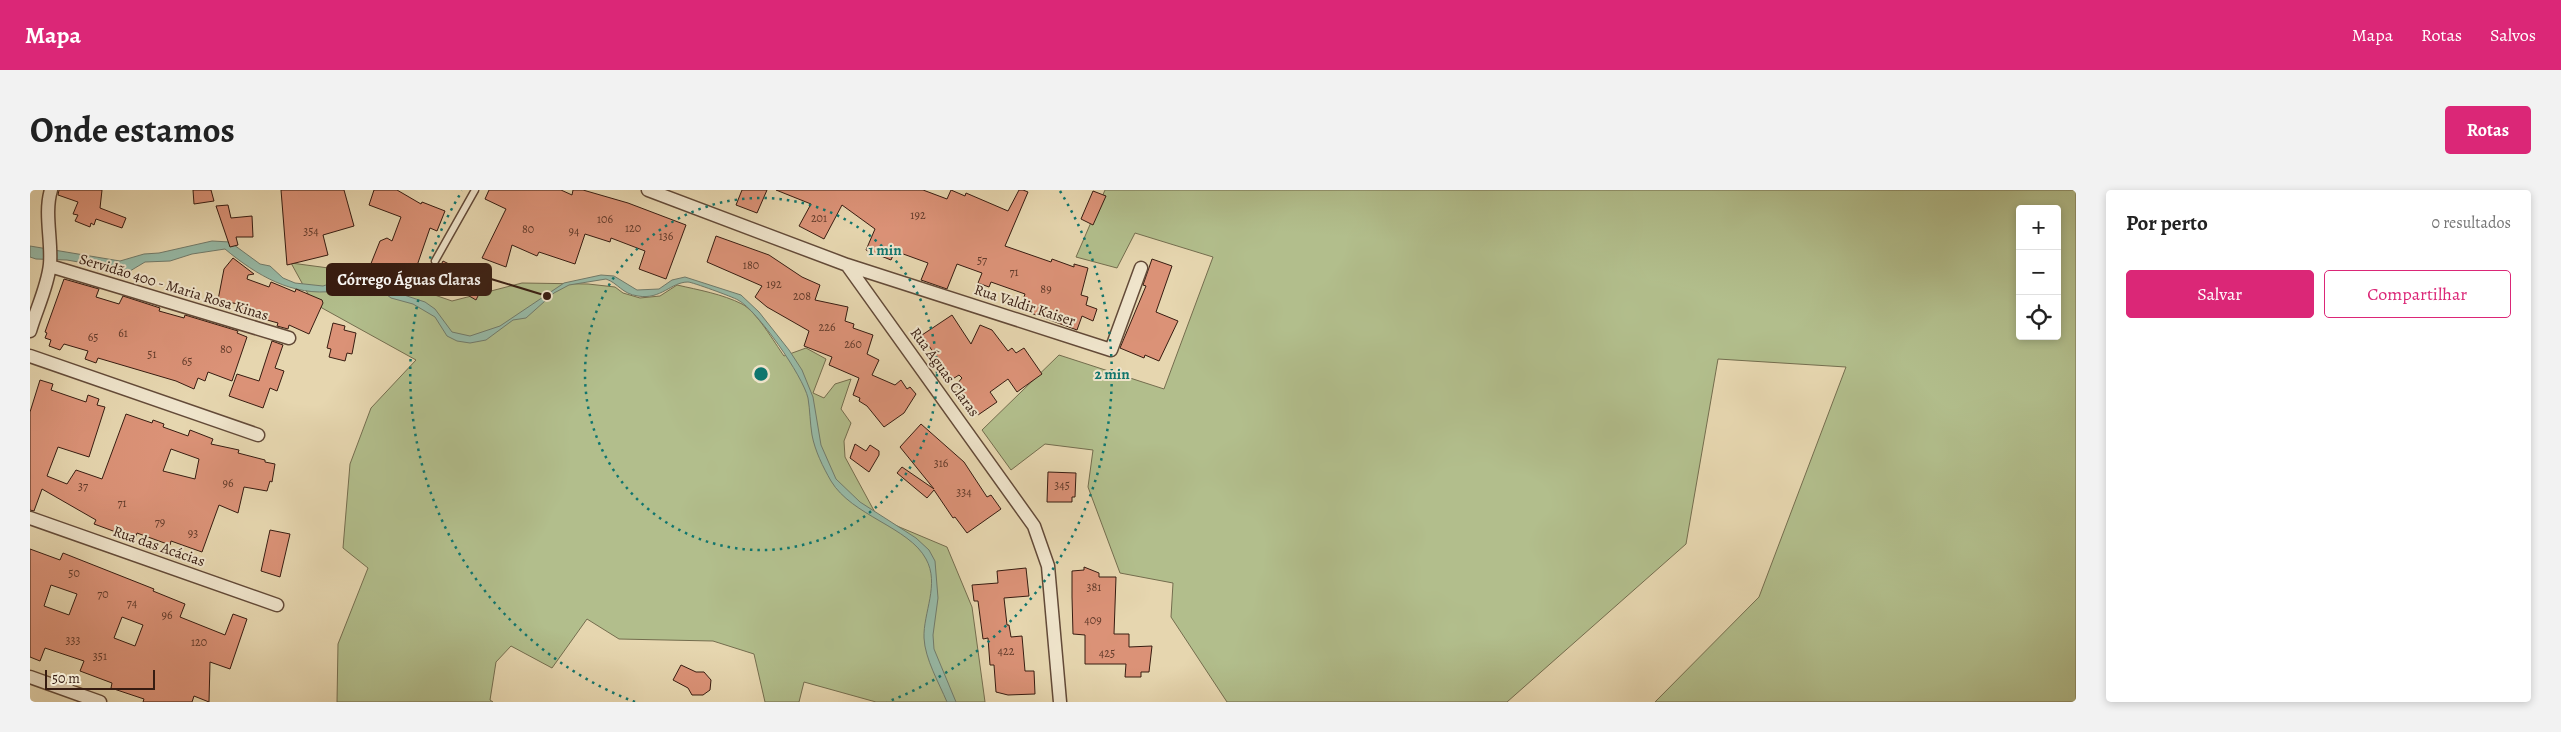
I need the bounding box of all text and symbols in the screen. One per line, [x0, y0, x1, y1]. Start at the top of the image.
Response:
text: Mapa [25, 19, 81, 51]
text: Mapa [2352, 23, 2393, 47]
text: Rotas [2421, 23, 2462, 47]
text: Salvos [2490, 23, 2536, 47]
text: Onde estamos [30, 106, 235, 154]
button: Rotas [2445, 106, 2531, 154]
map controls [2016, 205, 2061, 340]
button: + [2016, 205, 2061, 250]
house number: 192 [910, 207, 926, 223]
text: Por perto [2126, 209, 2208, 237]
house number: 201 [811, 210, 827, 226]
house number: 106 [597, 211, 613, 227]
text: 0 resultados [2431, 212, 2511, 234]
house number: 120 [625, 220, 641, 236]
house number: 80 [522, 221, 534, 237]
house number: 354 [303, 223, 319, 239]
house number: 94 [569, 223, 580, 239]
house number: 136 [659, 228, 674, 244]
text: 1 min [868, 240, 902, 260]
street label: Servidão 400 - Maria Rosa Kinas [77, 249, 271, 325]
button: − [2016, 250, 2061, 295]
house number: 57 [977, 252, 988, 268]
house number: 180 [743, 257, 759, 273]
callout: Córrego Águas Claras [327, 264, 491, 295]
house number: 71 [1009, 264, 1019, 280]
text: Córrego Águas Claras [337, 269, 481, 291]
button: Salvar [2126, 270, 2314, 318]
button: Compartilhar [2324, 270, 2511, 318]
house number: 192 [766, 276, 782, 292]
street label: Rua Valdir Kaiser [972, 279, 1078, 331]
house number: 89 [1040, 281, 1052, 297]
house number: 208 [793, 288, 811, 304]
button: locate [2016, 295, 2061, 340]
house number: 226 [819, 319, 836, 335]
street label: Rua Águas Claras [906, 323, 984, 421]
house number: 61 [118, 325, 128, 341]
house number: 65 [88, 329, 98, 345]
house number: 260 [844, 336, 862, 352]
house number: 80 [220, 341, 232, 357]
house number: 51 [147, 346, 157, 362]
house number: 65 [182, 353, 192, 369]
text: 2 min [1094, 364, 1130, 384]
centre of rings [752, 365, 770, 383]
house number: 316 [934, 455, 949, 471]
house number: 96 [222, 475, 234, 491]
house number: 345 [1054, 477, 1070, 493]
house number: 37 [78, 478, 89, 494]
house number: 334 [956, 484, 972, 500]
house number: 71 [117, 495, 127, 511]
house number: 79 [155, 514, 165, 530]
street label: Rua das Acácias [110, 521, 208, 571]
house number: 93 [188, 525, 198, 541]
house number: 50 [68, 565, 80, 581]
house number: 381 [1087, 579, 1101, 595]
house number: 70 [97, 586, 109, 602]
house number: 74 [127, 595, 138, 611]
house number: 96 [161, 607, 173, 623]
house number: 409 [1084, 612, 1102, 628]
house number: 333 [66, 632, 80, 648]
house number: 120 [191, 634, 207, 650]
house number: 422 [998, 643, 1015, 659]
house number: 425 [1099, 645, 1115, 661]
house number: 351 [93, 648, 107, 664]
scale bar [45, 667, 155, 690]
text: 50 m [52, 669, 80, 688]

